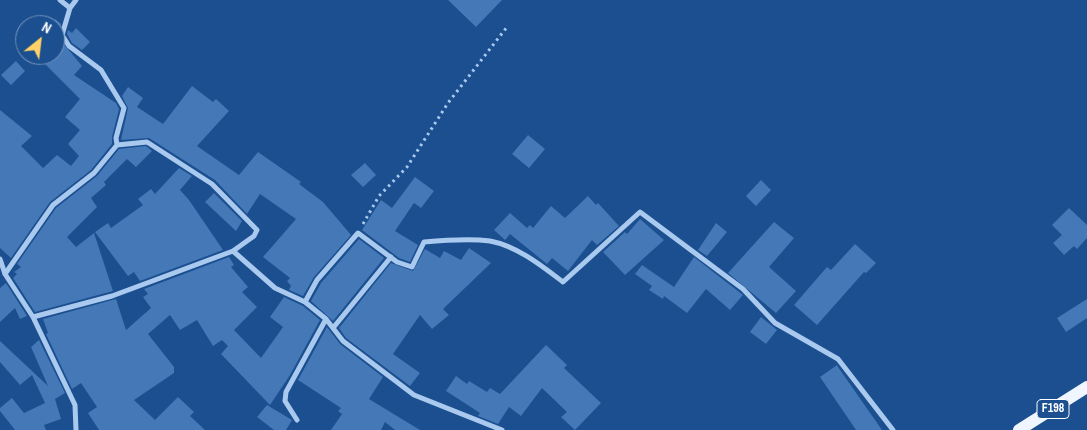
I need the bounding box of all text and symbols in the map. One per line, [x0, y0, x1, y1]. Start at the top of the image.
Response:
north arrow [15, 15, 65, 65]
text: N [39, 18, 55, 38]
road number: F198 [1037, 399, 1069, 418]

